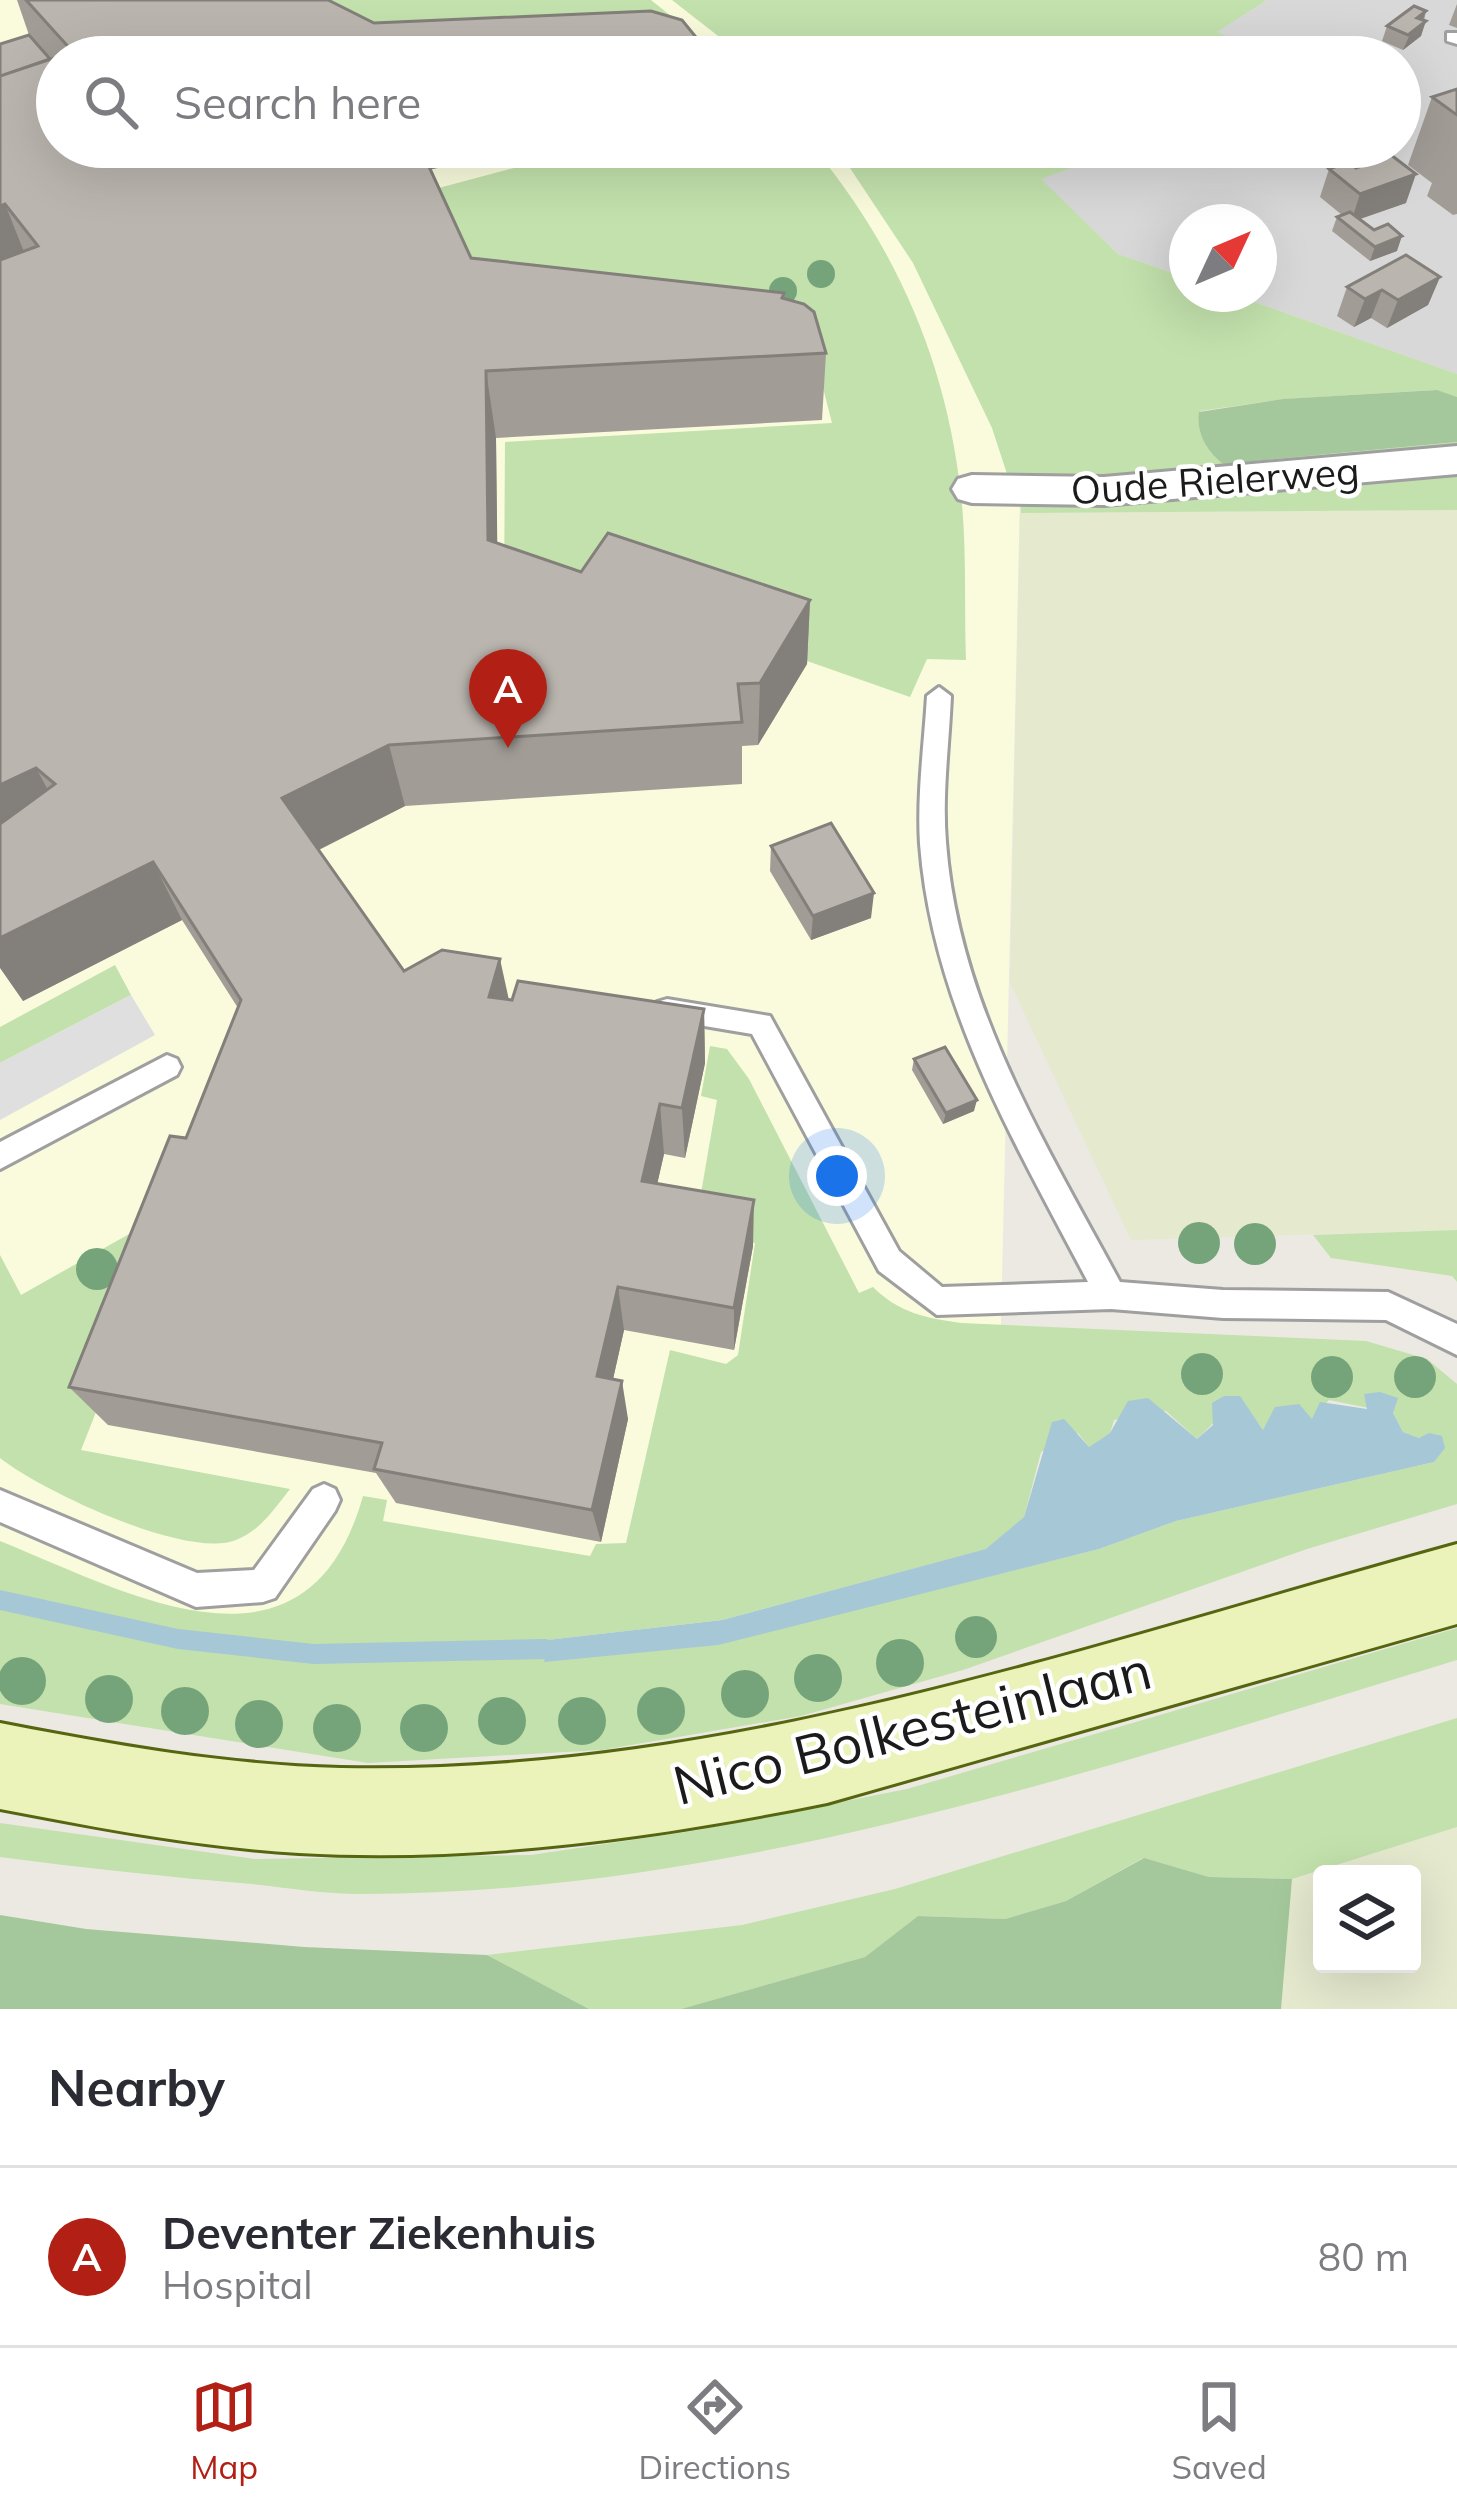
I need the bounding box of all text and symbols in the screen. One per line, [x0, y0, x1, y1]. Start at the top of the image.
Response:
search box [36, 36, 1421, 168]
icon: search [78, 69, 144, 135]
text: Search here [174, 74, 421, 130]
north arrow [1169, 204, 1277, 312]
street label: Oude Rielerweg [1069, 445, 1361, 515]
pin: A [469, 649, 547, 748]
your location [807, 1146, 867, 1206]
street label: Nico Bolkesteinlaan [666, 1635, 1158, 1819]
map controls [1313, 1865, 1421, 1973]
button: layers [1313, 1865, 1421, 1973]
text: Nearby [48, 2055, 225, 2119]
text: Deventer Ziekenhuis [162, 2204, 596, 2260]
text: A [72, 2232, 102, 2281]
text: 80 m [1318, 2232, 1409, 2281]
text: Hospital [162, 2260, 313, 2309]
tab: Map [190, 2374, 258, 2487]
tab: Directions [639, 2374, 791, 2487]
tab: Saved [1172, 2374, 1267, 2487]

